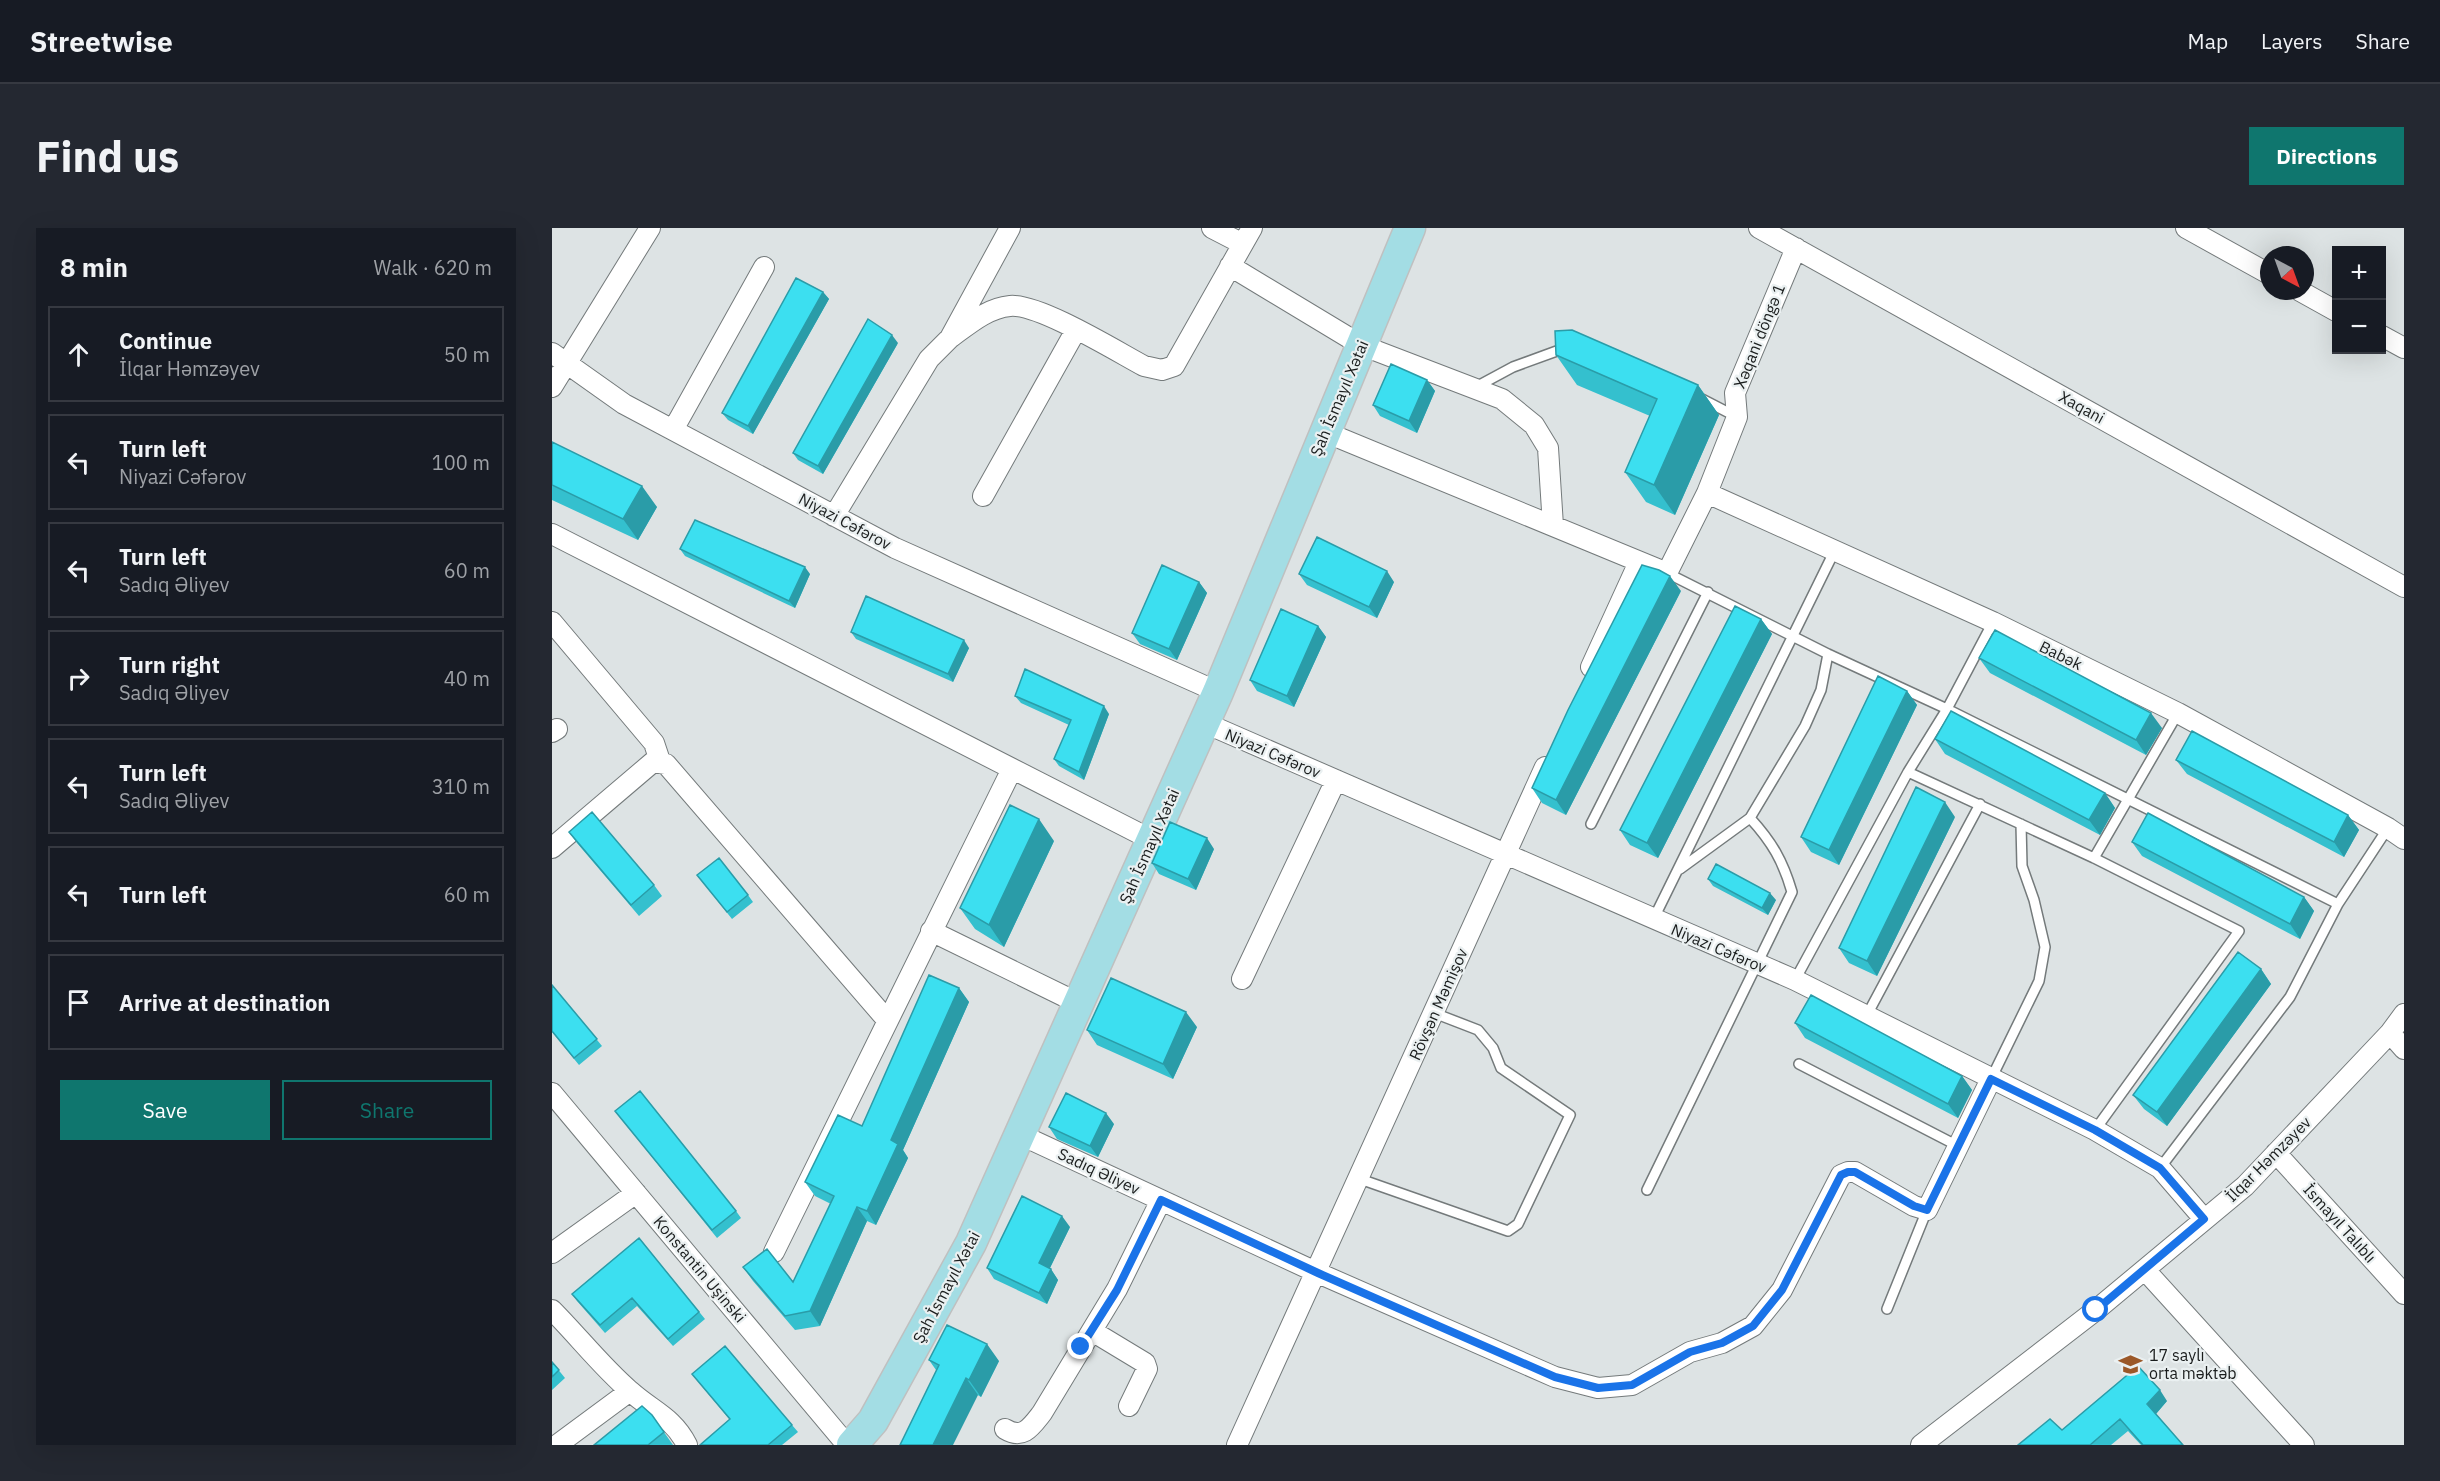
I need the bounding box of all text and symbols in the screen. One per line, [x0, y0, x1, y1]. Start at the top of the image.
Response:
text: Streetwise [30, 23, 173, 60]
text: Map [2188, 27, 2228, 55]
text: Layers [2261, 27, 2323, 55]
text: Share [2356, 27, 2410, 55]
button: Directions [2249, 127, 2404, 185]
text: Find us [36, 129, 179, 184]
north arrow [2260, 246, 2314, 300]
map controls [2332, 246, 2386, 354]
button: + [2332, 246, 2386, 300]
text: 8 min [60, 250, 128, 284]
text: Walk · 620 m [374, 254, 492, 281]
street label: Xəqani döngə 1 [1729, 281, 1789, 391]
button: − [2332, 300, 2386, 354]
text: Continue [119, 326, 212, 355]
street label: Şah İsmayıl Xətai [1306, 337, 1372, 459]
icon: ahead [62, 338, 95, 371]
text: 50 m [444, 341, 490, 368]
text: İlqar Həmzəyev [119, 355, 260, 382]
street label: Xaqani [2056, 386, 2108, 428]
text: Turn left [119, 434, 207, 463]
icon: left [62, 446, 95, 479]
text: 100 m [432, 449, 490, 476]
text: Niyazi Cəfərov [119, 463, 246, 490]
street label: Niyazi Cəfərov [795, 488, 895, 554]
text: Turn left [119, 542, 207, 571]
icon: left [62, 554, 95, 587]
text: 60 m [444, 557, 490, 584]
text: Sadıq Əliyev [119, 571, 229, 598]
street label: Babək [2036, 636, 2086, 674]
text: Turn right [119, 650, 220, 679]
icon: right [62, 662, 95, 695]
text: 40 m [444, 665, 490, 692]
text: Sadıq Əliyev [119, 679, 229, 706]
street label: Niyazi Cəfərov [1222, 724, 1324, 782]
text: Turn left [119, 758, 207, 787]
icon: left [62, 770, 95, 803]
text: 310 m [432, 773, 490, 800]
street label: Şah İsmayıl Xətai [1115, 785, 1183, 907]
text: Sadıq Əliyev [119, 787, 229, 814]
icon: left [62, 878, 95, 911]
text: Turn left [119, 880, 207, 909]
text: 60 m [444, 881, 490, 908]
street label: Niyazi Cəfərov [1668, 919, 1770, 977]
street label: Rövşən Məmişov [1404, 945, 1472, 1063]
icon: arrive [62, 986, 95, 1019]
text: Arrive at destination [119, 988, 330, 1017]
button: Save [60, 1080, 270, 1140]
button: Share [282, 1080, 492, 1140]
street label: İlqar Həmzəyev [2221, 1112, 2315, 1206]
street label: Sadıq Əliyev [1055, 1143, 1143, 1199]
street label: İsmayıl Talıblı [2299, 1179, 2381, 1267]
street label: Konstantin Uşinski [650, 1212, 750, 1326]
street label: Şah İsmayıl Xətai [908, 1228, 984, 1346]
route start [2082, 1296, 2108, 1322]
route end [1067, 1333, 1093, 1359]
place label: 17 saylı orta məktəb [2149, 1345, 2236, 1383]
school or university icon: 17 saylı orta məktəb [2118, 1351, 2144, 1377]

